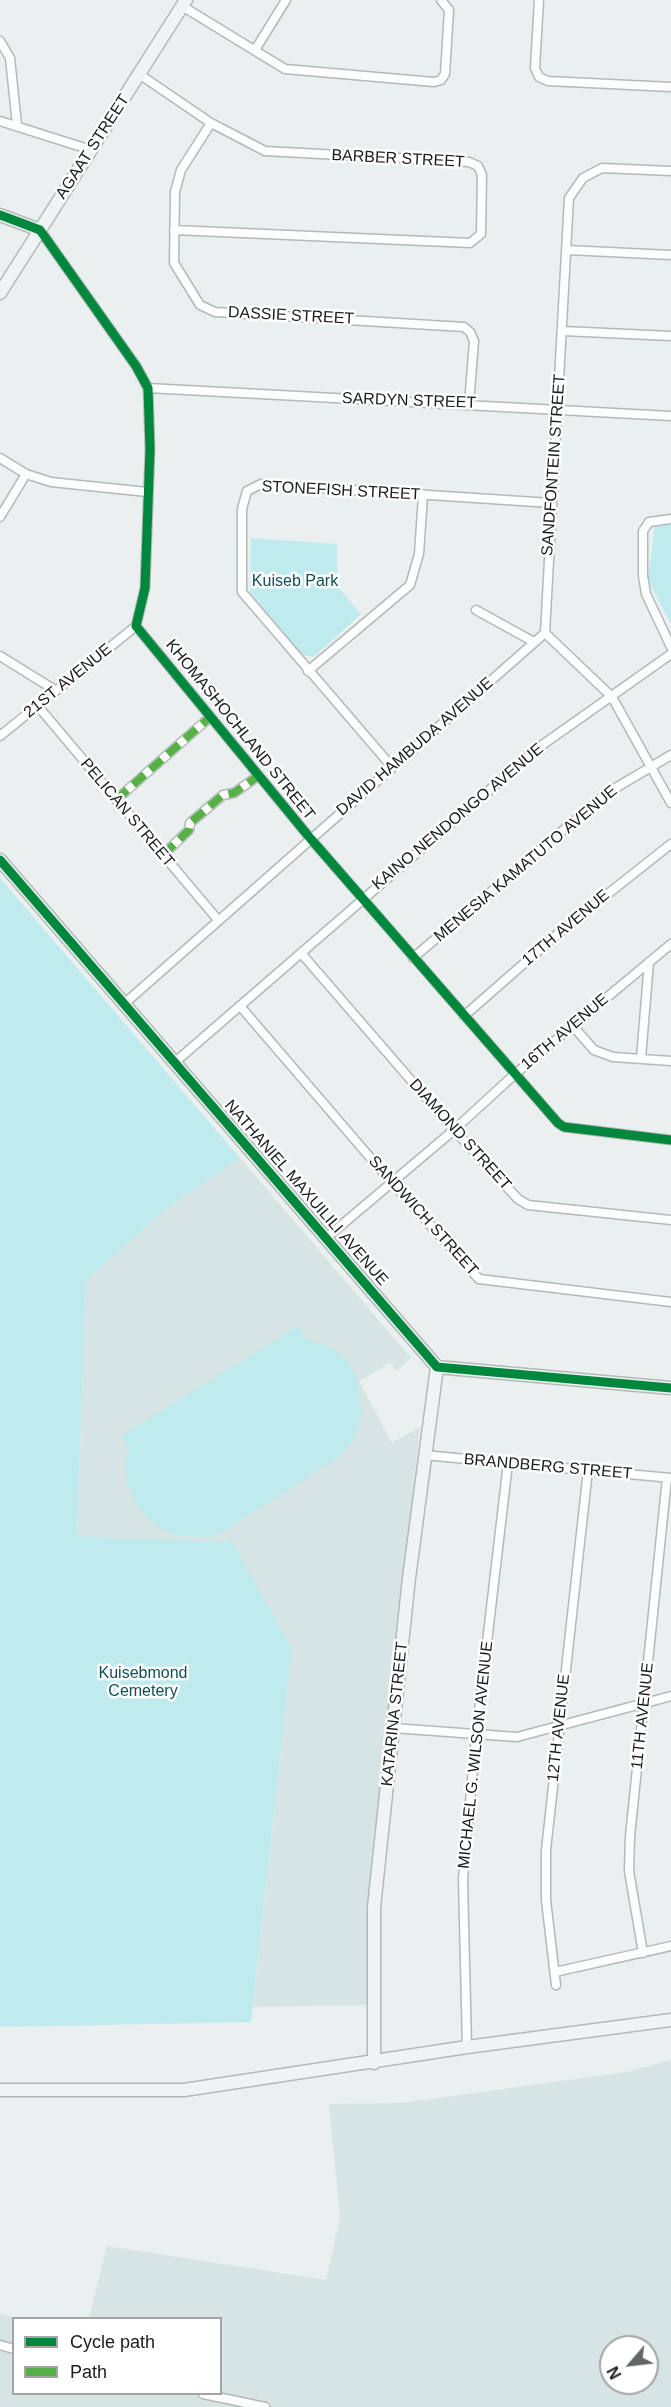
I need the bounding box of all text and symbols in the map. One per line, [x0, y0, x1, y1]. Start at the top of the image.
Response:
street label: AGAAT STREET [52, 91, 134, 203]
street label: BARBER STREET [331, 146, 465, 172]
street label: DASSIE STREET [227, 303, 355, 329]
street label: SANDFONTEIN STREET [538, 373, 570, 557]
street label: SARDYN STREET [342, 389, 476, 413]
street label: STONEFISH STREET [261, 477, 421, 505]
park label: Kuiseb Park [252, 572, 338, 592]
street label: KHOMASHOCHLAND STREET [161, 636, 319, 824]
street label: 21ST AVENUE [20, 640, 116, 722]
street label: DAVID HAMBUDA AVENUE [333, 674, 497, 820]
street label: KAINO NENDONGO AVENUE [369, 740, 547, 894]
street label: PELICAN STREET [76, 755, 178, 871]
street label: MENESIA KAMATUTO AVENUE [431, 782, 621, 946]
street label: 17TH AVENUE [518, 886, 614, 970]
street label: 16TH AVENUE [517, 990, 613, 1074]
street label: DIAMOND STREET [405, 1075, 515, 1195]
street label: NATHANIEL MAXUILILI AVENUE [220, 1096, 392, 1290]
street label: SANDWICH STREET [364, 1152, 482, 1280]
street label: BRANDBERG STREET [463, 1450, 633, 1484]
street label: MICHAEL G. WILSON AVENUE [454, 1640, 498, 1870]
street label: KATARINA STREET [378, 1641, 412, 1787]
street label: 11TH AVENUE [628, 1662, 658, 1770]
park label: Kuisebmond Cemetery [99, 1664, 187, 1702]
street label: 12TH AVENUE [544, 1673, 574, 1783]
legend [12, 2317, 222, 2395]
text: Cycle path [70, 2332, 155, 2352]
north arrow [599, 2335, 659, 2395]
text: Path [70, 2362, 107, 2382]
text: N [604, 2364, 625, 2382]

